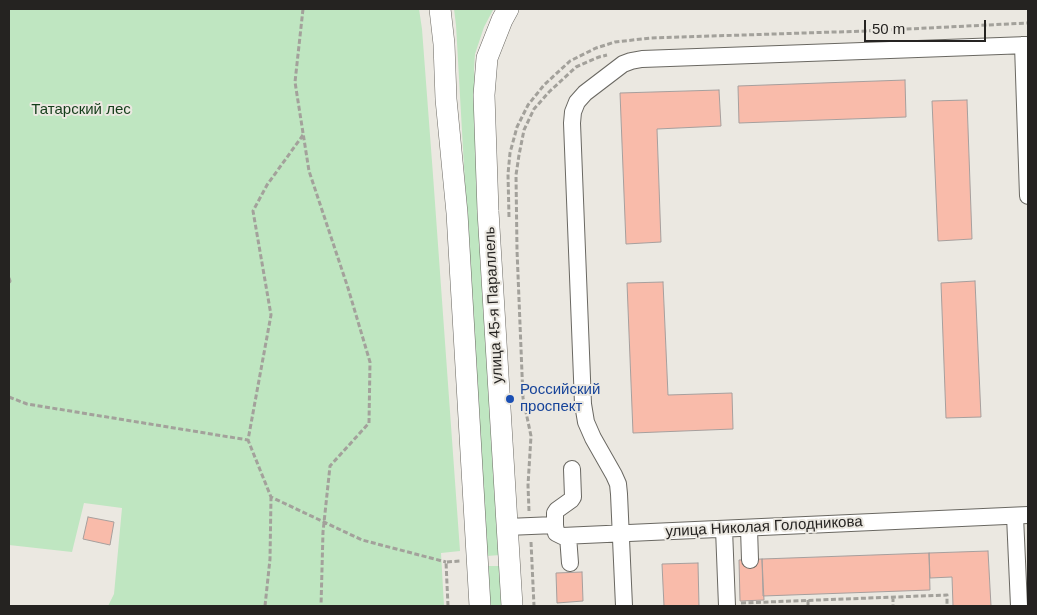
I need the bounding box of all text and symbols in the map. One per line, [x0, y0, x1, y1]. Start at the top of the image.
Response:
scale bar [867, 10, 990, 42]
text: 50 m [872, 20, 905, 37]
park label: Татарский лес [31, 101, 131, 119]
street label: улица 45-я Параллель [481, 226, 507, 384]
place label: Российский проспект [520, 381, 600, 416]
marker: Российский проспект [504, 393, 516, 405]
street label: улица Николая Голодникова [665, 513, 863, 541]

